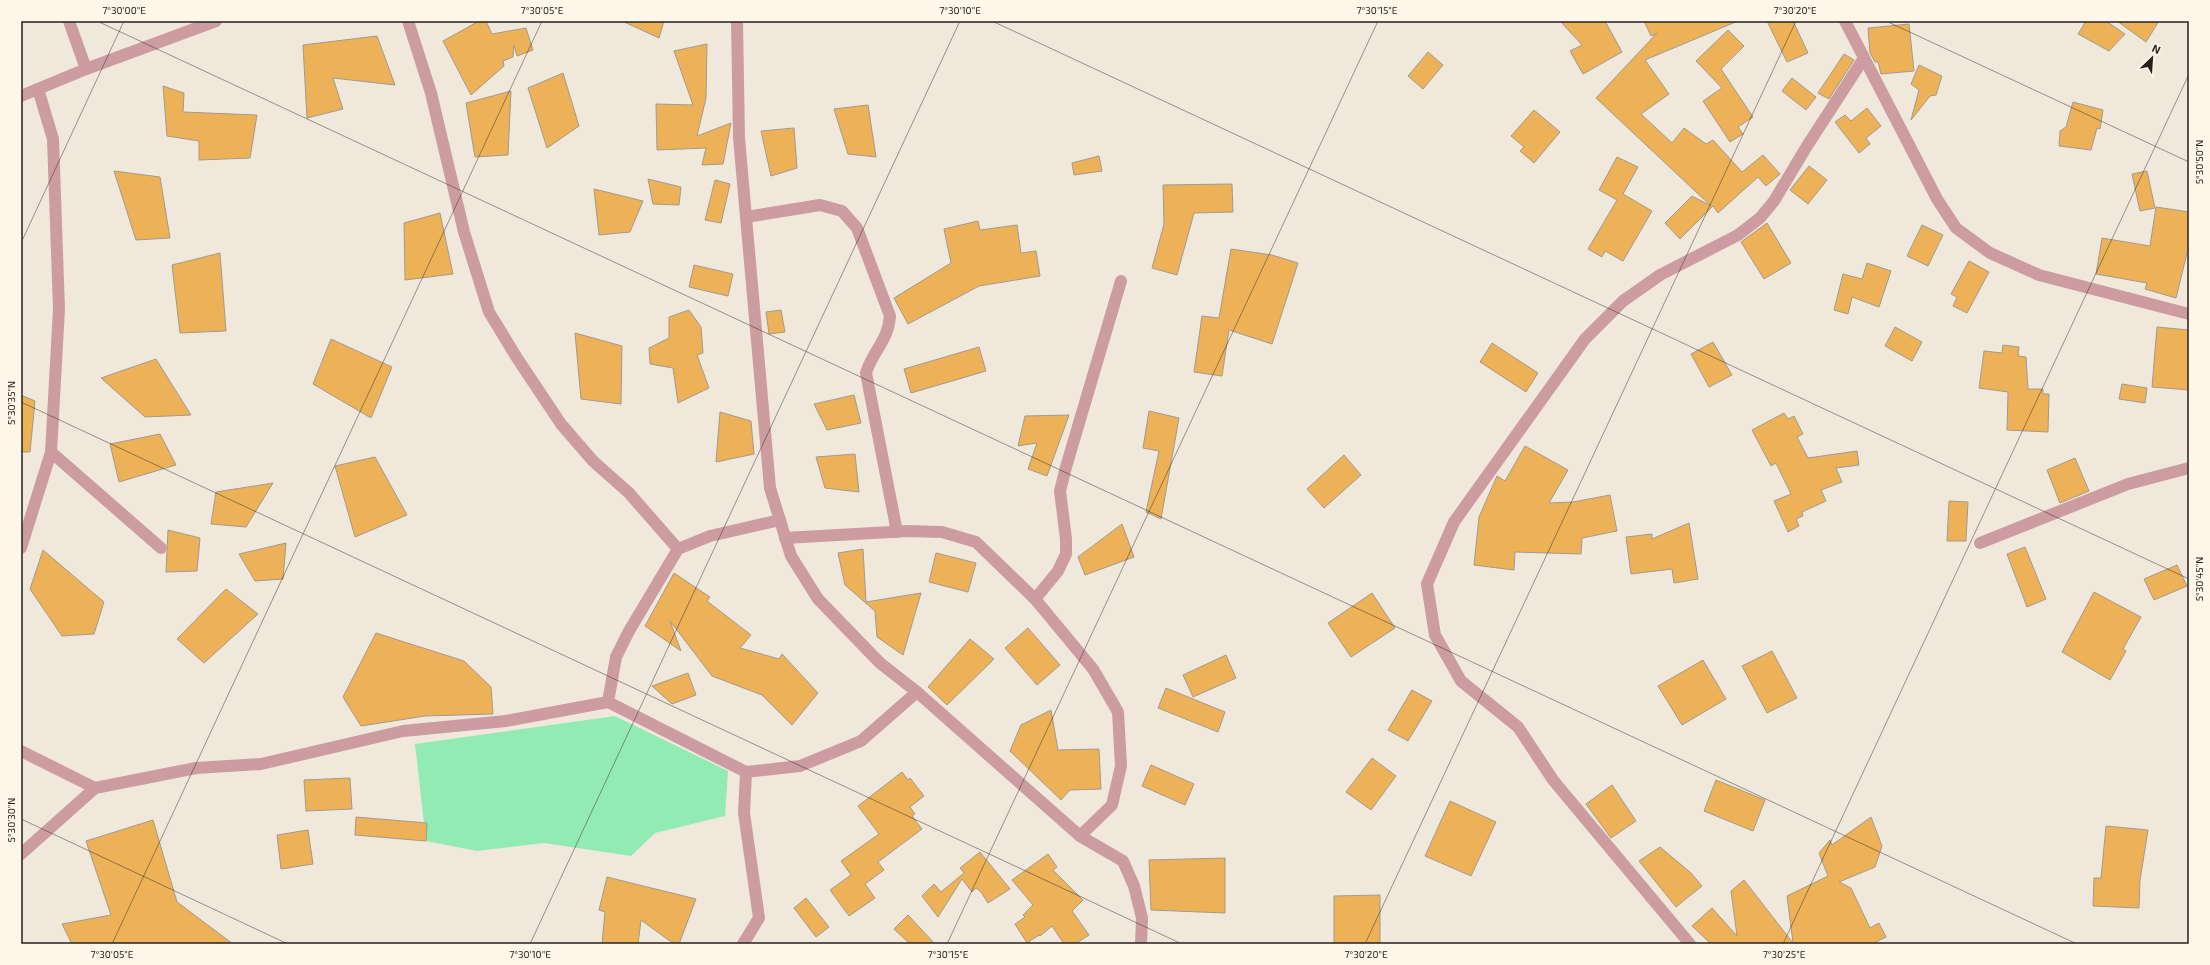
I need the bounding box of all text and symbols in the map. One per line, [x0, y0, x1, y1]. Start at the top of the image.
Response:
text: 7°30'00"E [102, 4, 146, 16]
text: 7°30'05"E [521, 4, 564, 16]
text: 7°30'10"E [939, 4, 981, 16]
text: 7°30'15"E [1357, 4, 1398, 16]
text: 7°30'20"E [1773, 4, 1817, 16]
north arrow [2132, 38, 2172, 78]
text: N [2150, 41, 2163, 56]
text: 5°30'50"N [2193, 140, 2205, 184]
text: 5°30'35"N [5, 381, 17, 425]
text: 5°30'45"N [2193, 557, 2205, 601]
text: 5°30'30"N [5, 798, 17, 842]
text: 7°30'05"E [91, 948, 134, 960]
text: 7°30'10"E [509, 948, 551, 960]
text: 7°30'15"E [928, 948, 969, 960]
text: 7°30'20"E [1344, 948, 1388, 960]
text: 7°30'25"E [1763, 948, 1806, 960]

